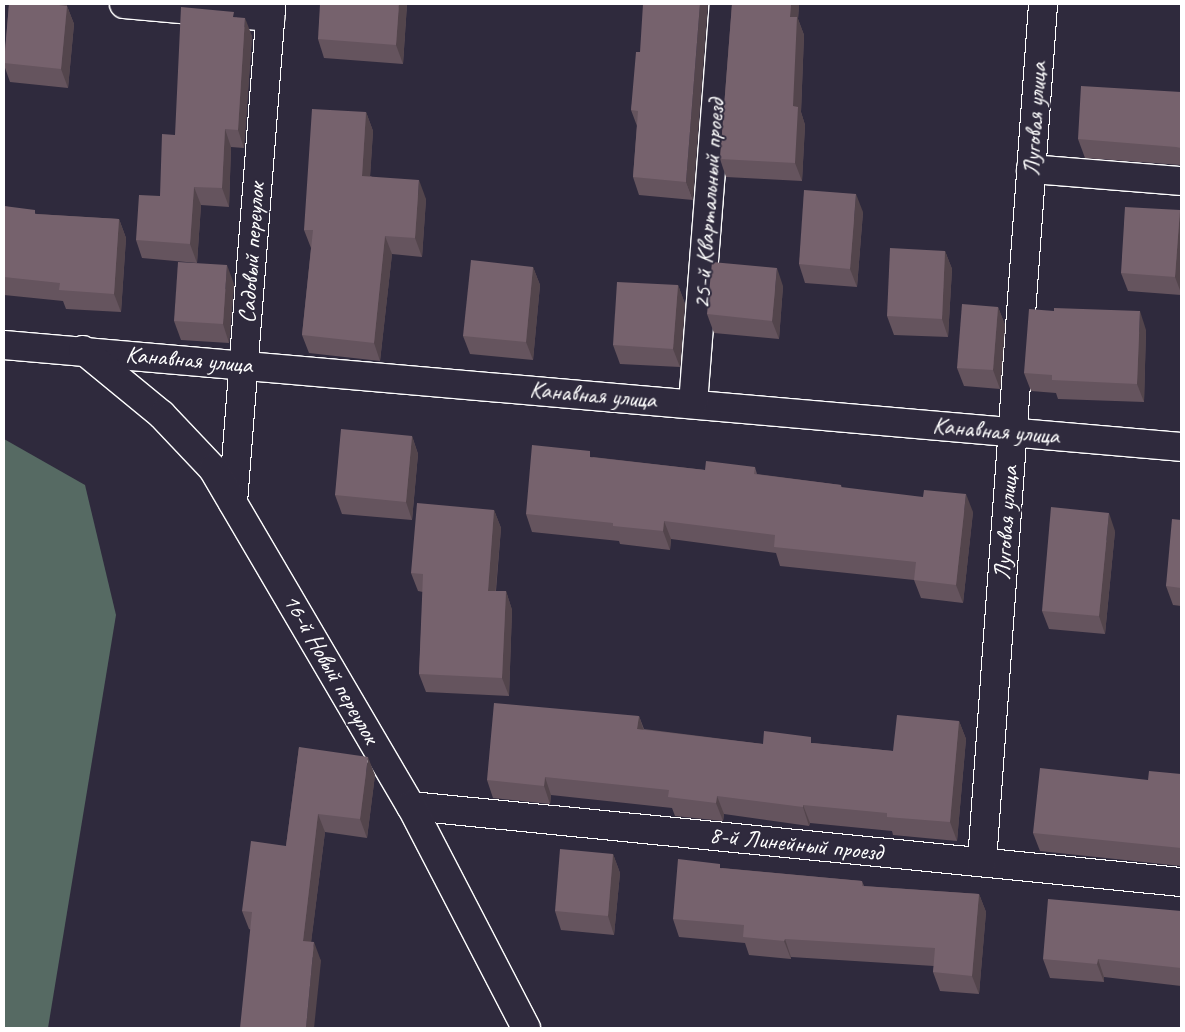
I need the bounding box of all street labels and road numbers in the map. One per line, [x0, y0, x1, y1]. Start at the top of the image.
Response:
street label: Луговая улица [1017, 60, 1053, 178]
street label: 25-й Квартальный проезд [687, 98, 731, 310]
street label: Садовый переулок [233, 182, 271, 324]
street label: Канавная улица [124, 340, 254, 380]
street label: Канавная улица [528, 375, 658, 415]
street label: Канавная улица [931, 411, 1061, 451]
street label: Луговая улица [988, 464, 1024, 582]
street label: 16-й Новый переулок [277, 589, 385, 749]
street label: 8-й Линейный проезд [708, 821, 884, 867]

